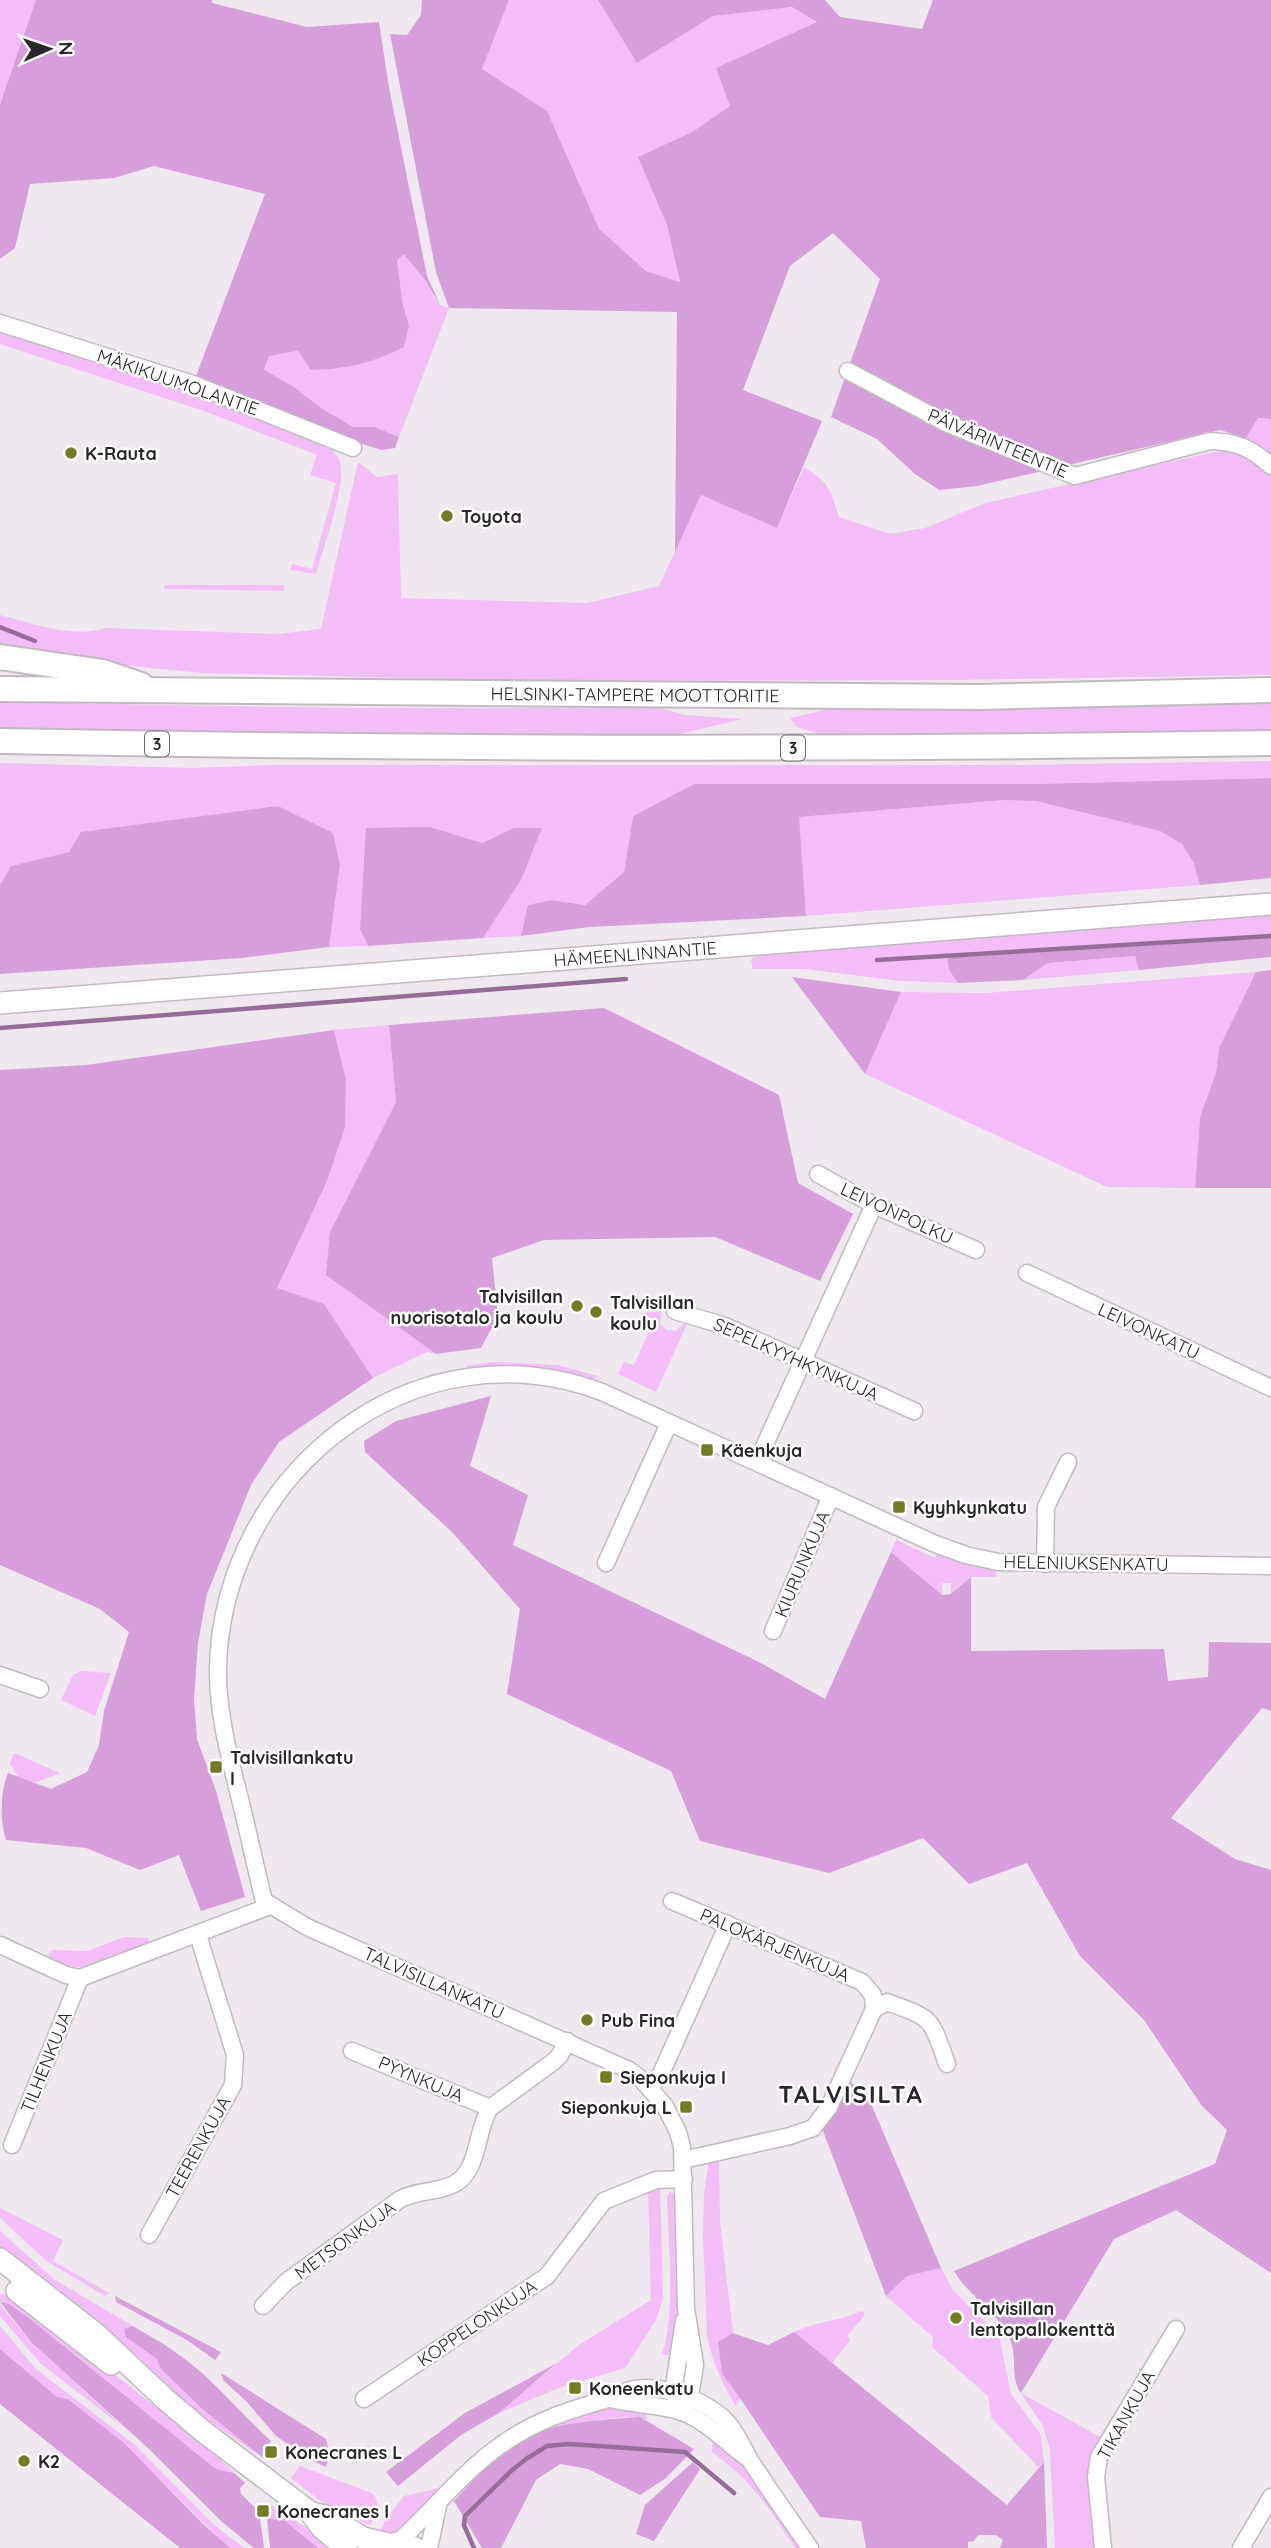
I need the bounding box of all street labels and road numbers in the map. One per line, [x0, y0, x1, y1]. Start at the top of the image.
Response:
street label: MÄKIKUUMOLANTIE [94, 344, 262, 420]
street label: PÄIVÄRINTEENTIE [924, 403, 1072, 483]
street label: HELSINKI-TAMPERE MOOTTORITIE [490, 682, 780, 707]
road number: 3 [145, 732, 169, 757]
road number: 3 [781, 736, 805, 761]
street label: HÄMEENLINNANTIE [553, 936, 718, 971]
street label: LEIVONPOLKU [837, 1177, 957, 1249]
street label: LEIVONKATU [1094, 1297, 1204, 1365]
street label: SEPELKYYHKYNKUJA [710, 1312, 882, 1406]
street label: KIURUNKUJA [769, 1507, 835, 1621]
street label: HELENIUKSENKATU [1003, 1550, 1169, 1576]
street label: PALOKÄRJENKUJA [697, 1903, 854, 1987]
street label: TALVISILLANKATU [360, 1942, 508, 2024]
street label: TILHENKUJA [15, 2008, 77, 2116]
street label: PYYNKUJA [375, 2051, 467, 2107]
street label: TEERENKUJA [161, 2092, 236, 2202]
street label: METSONKUJA [290, 2195, 400, 2284]
street label: KOPPELONKUJA [413, 2274, 542, 2372]
street label: TIKANKUJA [1092, 2366, 1160, 2464]

